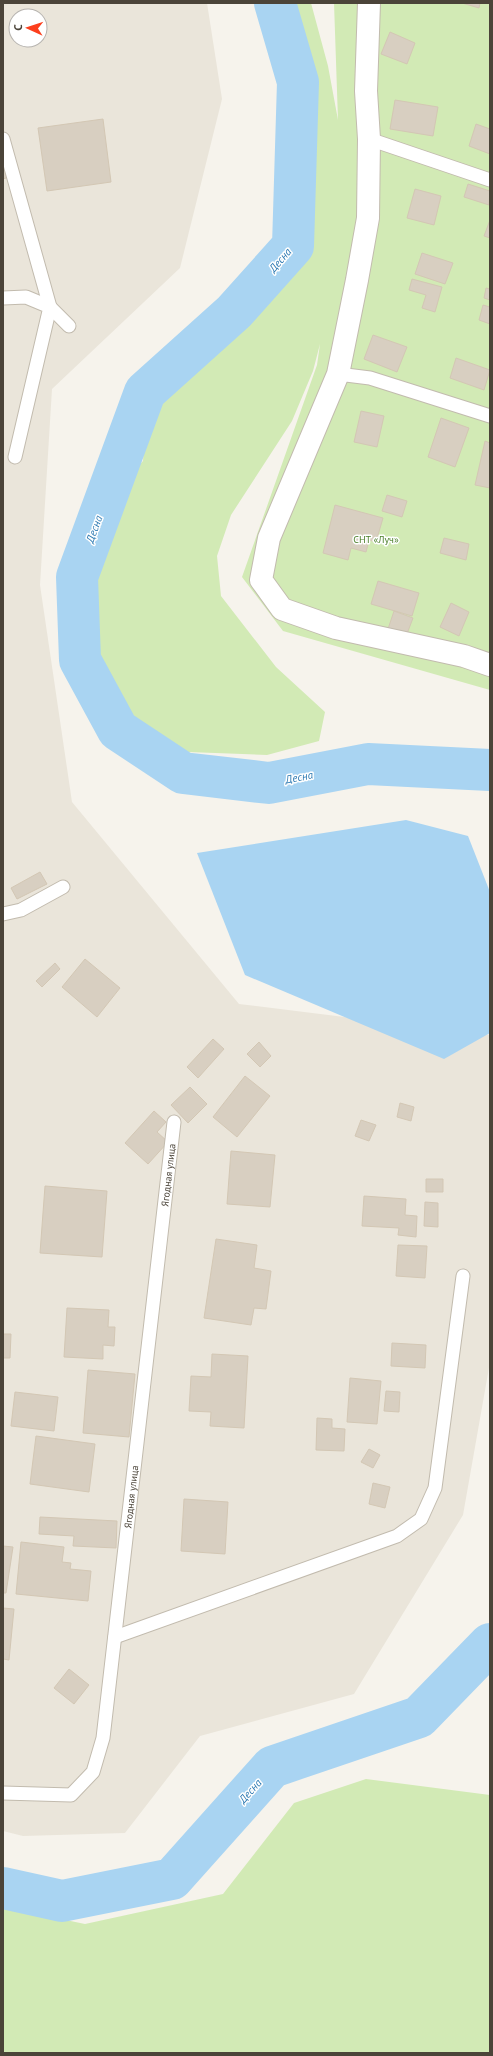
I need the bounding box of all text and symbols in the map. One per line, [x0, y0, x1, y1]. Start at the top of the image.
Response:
north arrow [8, 8, 48, 48]
text: С [11, 24, 25, 31]
water label: Десна [265, 244, 295, 276]
water label: Десна [82, 513, 106, 545]
park label: СНТ «Луч» [353, 533, 399, 546]
water label: Десна [283, 767, 315, 787]
street label: Ягодная улица [158, 1143, 178, 1207]
street label: Ягодная улица [121, 1465, 141, 1529]
water label: Десна [235, 1776, 265, 1807]

